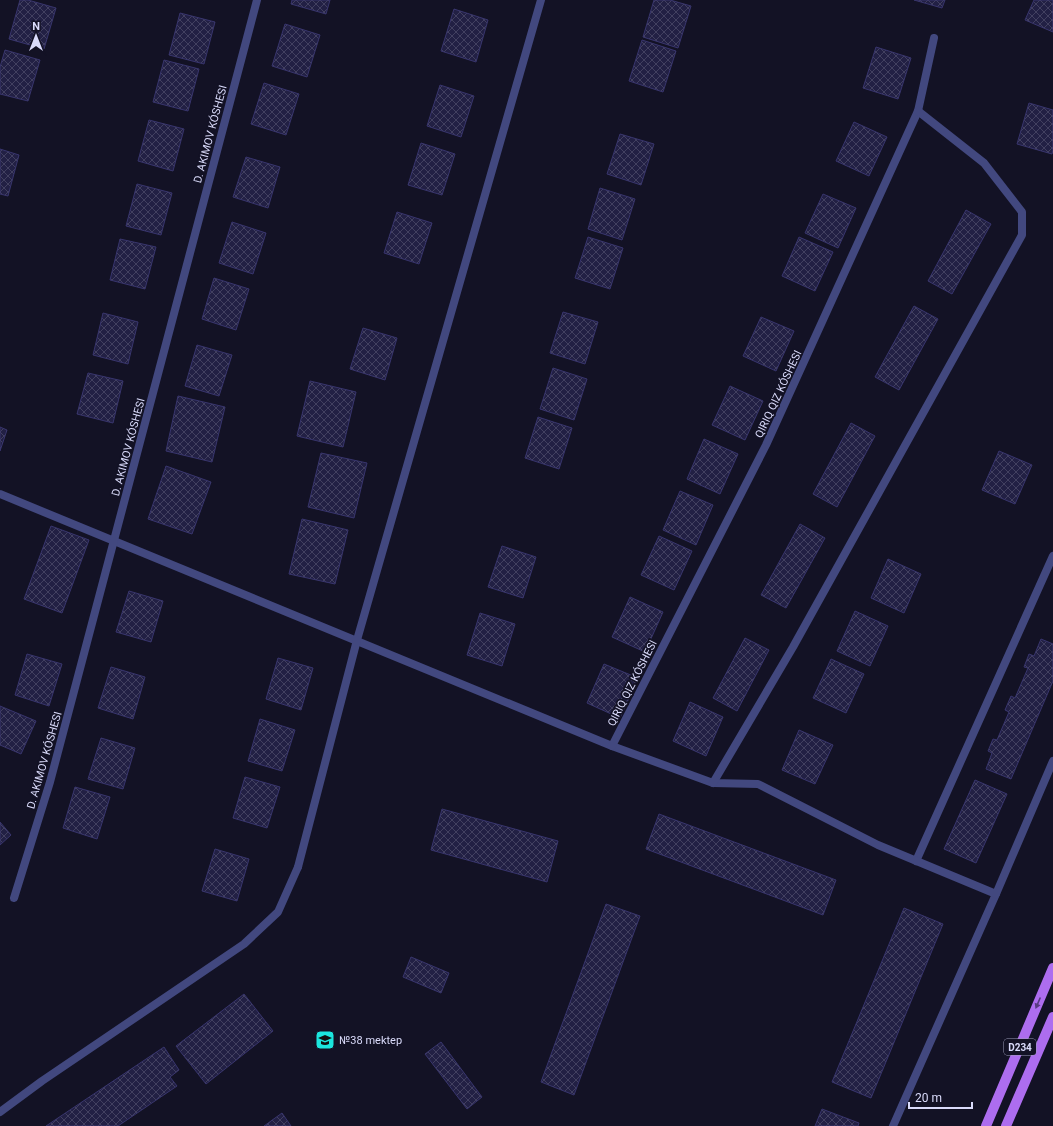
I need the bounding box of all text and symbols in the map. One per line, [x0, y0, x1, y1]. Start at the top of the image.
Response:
north arrow [16, 16, 56, 56]
text: N [32, 20, 40, 33]
street label: D. AKIMOV KÓSHESI [191, 84, 230, 184]
street label: QIRIQ QIZ KÓSHESI [752, 348, 804, 440]
street label: D. AKIMOV KÓSHESI [109, 397, 148, 497]
street label: QIRIQ QIZ KÓSHESI [605, 638, 660, 728]
street label: D. AKIMOV KÓSHESI [24, 710, 65, 810]
one-way arrow [1035, 998, 1041, 1009]
school or university icon: №38 mektep [314, 1029, 336, 1051]
place label: №38 mektep [339, 1034, 402, 1047]
road number: D234 [1004, 1039, 1036, 1055]
scale bar [909, 1084, 972, 1110]
text: 20 m [915, 1091, 942, 1105]

